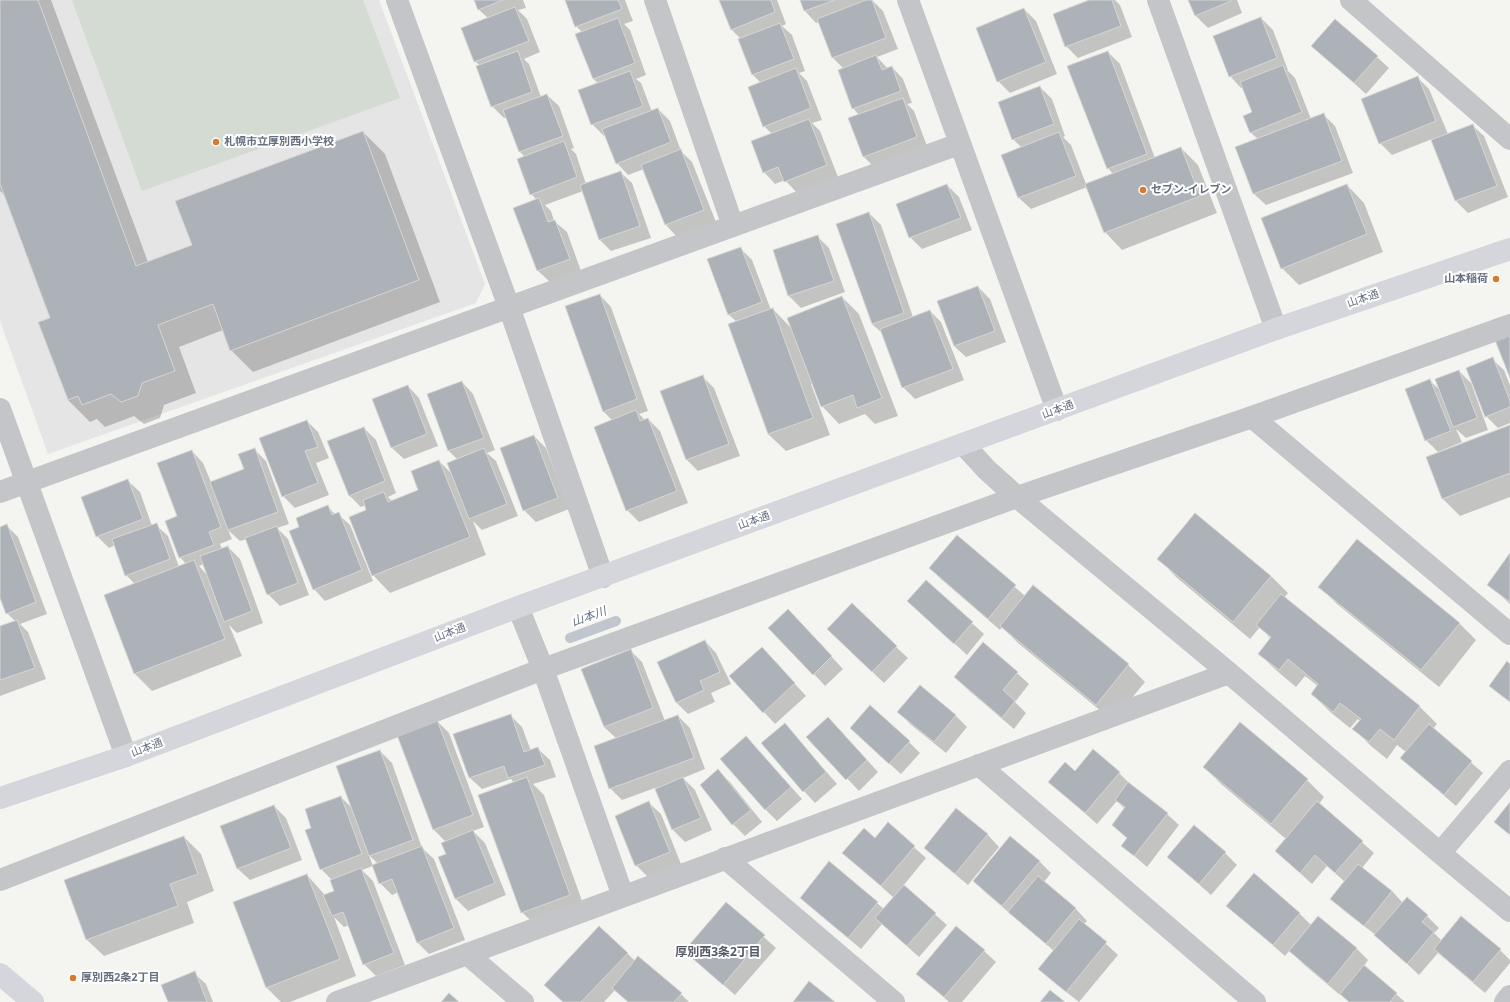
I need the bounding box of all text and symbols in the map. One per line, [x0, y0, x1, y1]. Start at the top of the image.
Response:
place label: 札幌市立厚別西小学校 [224, 135, 334, 149]
marker: 札幌市立厚別西小学校 [211, 137, 221, 147]
place label: セブン-イレブン [1151, 183, 1232, 197]
marker: セブン-イレブン [1138, 185, 1148, 195]
place label: 山本稲荷 [1444, 272, 1488, 286]
marker: 山本稲荷 [1491, 274, 1501, 284]
street label: 山本通 [1345, 287, 1381, 311]
street label: 山本通 [1040, 398, 1076, 422]
street label: 山本通 [736, 509, 772, 533]
water label: 山本川 [570, 604, 608, 630]
street label: 山本通 [432, 621, 468, 645]
street label: 山本通 [129, 736, 165, 760]
district label: 厚別西3条2丁目 [675, 946, 761, 960]
place label: 厚別西2条2丁目 [81, 971, 160, 985]
marker: 厚別西2条2丁目 [68, 973, 78, 983]

